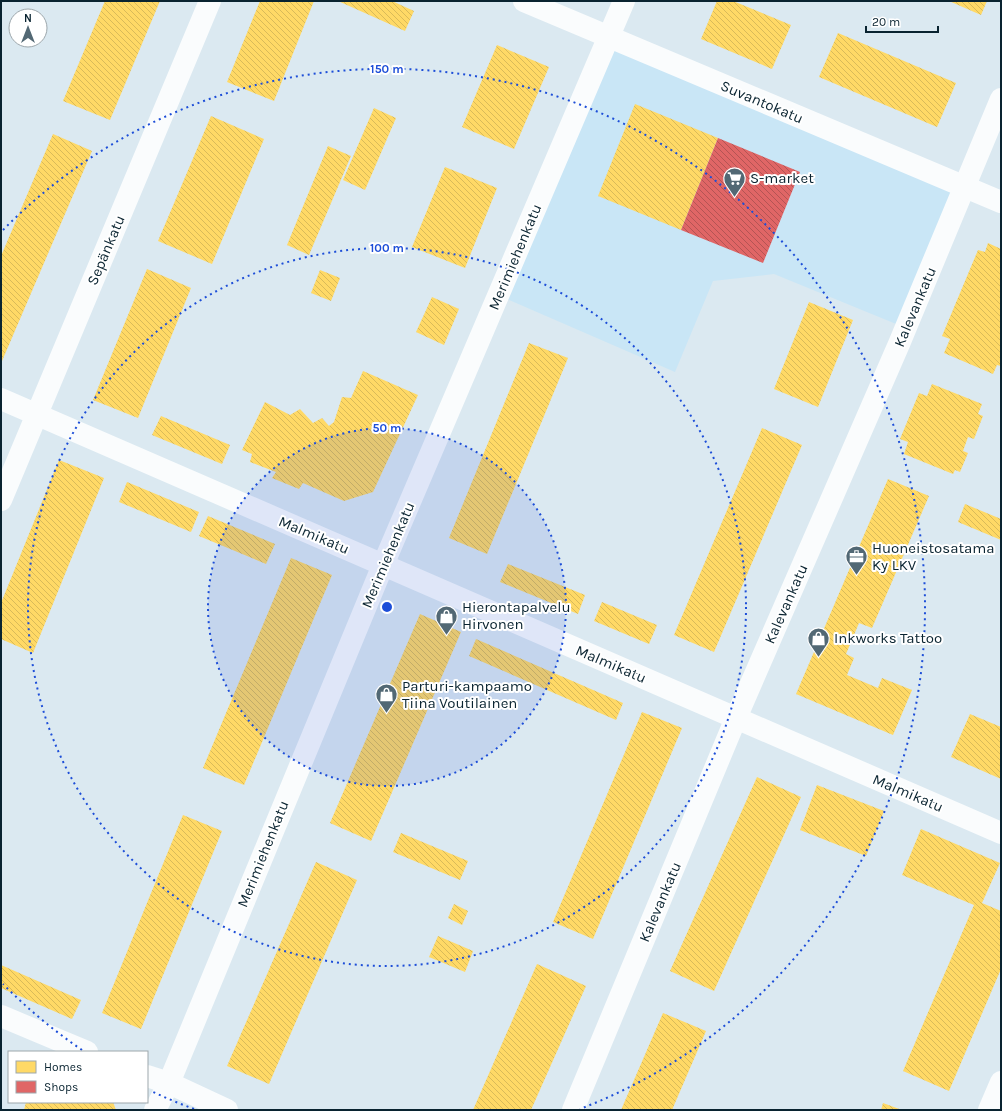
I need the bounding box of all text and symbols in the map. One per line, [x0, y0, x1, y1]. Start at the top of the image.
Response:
north arrow [8, 8, 48, 48]
scale bar [866, 8, 938, 34]
text: N [24, 12, 32, 25]
text: 20 m [872, 15, 900, 29]
text: 150 m [370, 62, 404, 76]
street label: Suvantokatu [718, 76, 806, 128]
supermarket icon: S-market [721, 165, 747, 198]
place label: S-market [750, 169, 814, 187]
street label: Merimiehenkatu [484, 201, 546, 313]
street label: Sepänkatu [83, 212, 129, 288]
text: 100 m [370, 241, 404, 255]
street label: Kalevankatu [890, 264, 940, 350]
text: 50 m [373, 421, 402, 435]
street label: Merimiehenkatu [357, 499, 419, 611]
street label: Malmikatu [276, 512, 352, 558]
place label: Huoneistosatama Ky LKV [872, 539, 995, 574]
office icon: Huoneistosatama Ky LKV [843, 544, 869, 577]
street label: Kalevankatu [760, 561, 812, 647]
place label: Hierontapalvelu Hirvonen [462, 598, 571, 633]
centre of rings [380, 600, 394, 614]
shop icon: Hierontapalvelu Hirvonen [434, 603, 460, 636]
shop icon: Inkworks Tattoo [805, 625, 831, 658]
place label: Inkworks Tattoo [834, 629, 942, 647]
street label: Malmikatu [573, 641, 649, 687]
place label: Parturi-kampaamo Tiina Voutilainen [402, 677, 532, 712]
shop icon: Parturi-kampaamo Tiina Voutilainen [374, 682, 400, 715]
street label: Malmikatu [870, 770, 946, 816]
street label: Merimiehenkatu [233, 798, 293, 910]
street label: Kalevankatu [635, 859, 685, 945]
legend [8, 1051, 148, 1103]
text: Homes [44, 1060, 82, 1074]
text: Shops [44, 1080, 78, 1094]

